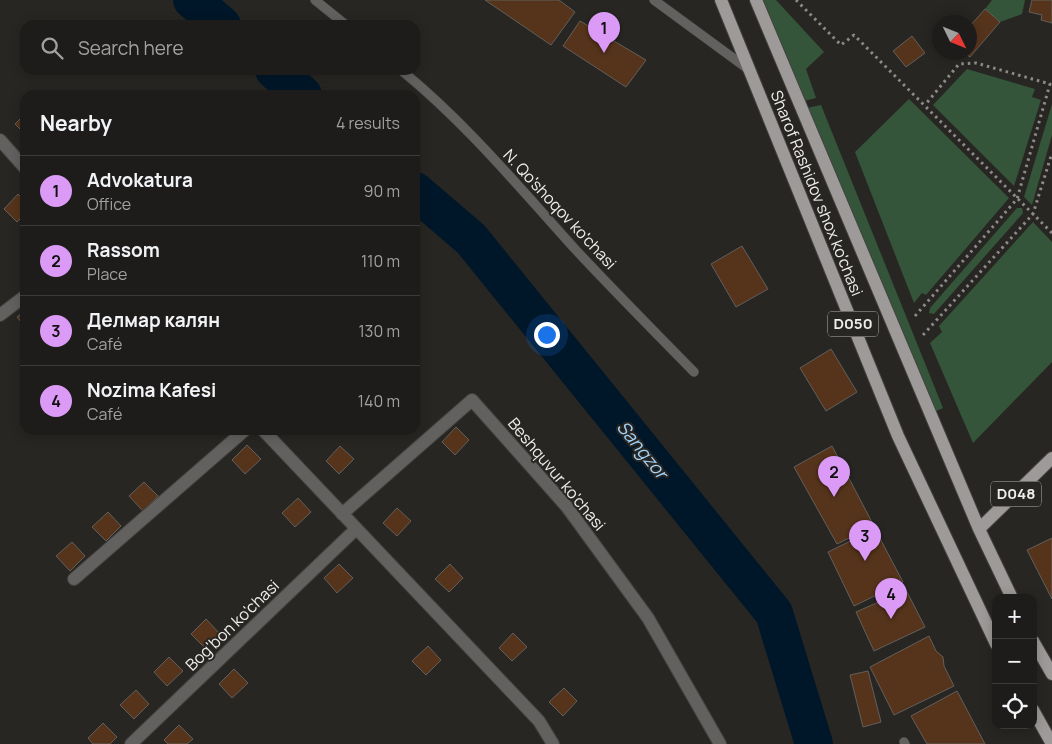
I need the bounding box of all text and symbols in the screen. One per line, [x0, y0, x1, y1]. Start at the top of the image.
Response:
pin: 1 [588, 12, 620, 53]
north arrow [932, 15, 977, 60]
search box [20, 20, 420, 75]
icon: search [38, 34, 66, 62]
text: Search here [78, 35, 184, 61]
street label: Sharof Rashidov shox ko'chasi [766, 87, 868, 299]
text: Nearby [40, 109, 112, 137]
text: 4 results [336, 112, 400, 134]
street label: N. Qo'shoqov ko'chasi [499, 144, 621, 274]
text: Advokatura [87, 167, 193, 193]
text: 1 [52, 180, 60, 202]
text: 90 m [364, 180, 400, 202]
text: Office [87, 193, 131, 215]
text: Rassom [87, 237, 160, 263]
text: 2 [51, 250, 61, 272]
text: 110 m [361, 250, 400, 272]
text: Place [87, 263, 127, 285]
text: Делмар калян [87, 307, 220, 333]
road number: D050 [828, 312, 878, 336]
text: 3 [51, 320, 61, 342]
text: 130 m [358, 320, 400, 342]
your location [534, 322, 560, 348]
text: Café [87, 333, 122, 355]
text: Nozima Kafesi [87, 377, 216, 403]
text: 4 [51, 390, 61, 412]
text: 140 m [358, 390, 400, 412]
text: Café [87, 403, 122, 425]
street label: Beshquvur ko'chasi [503, 413, 611, 535]
water label: Sangzor [612, 415, 675, 485]
pin: 2 [818, 456, 850, 497]
road number: D048 [991, 482, 1041, 506]
pin: 3 [849, 520, 881, 561]
street label: Bog'bon ko'chasi [180, 575, 284, 675]
pin: 4 [875, 578, 907, 619]
map controls [992, 594, 1037, 729]
button: + [992, 594, 1037, 639]
button: − [992, 639, 1037, 684]
button: locate [992, 684, 1037, 729]

